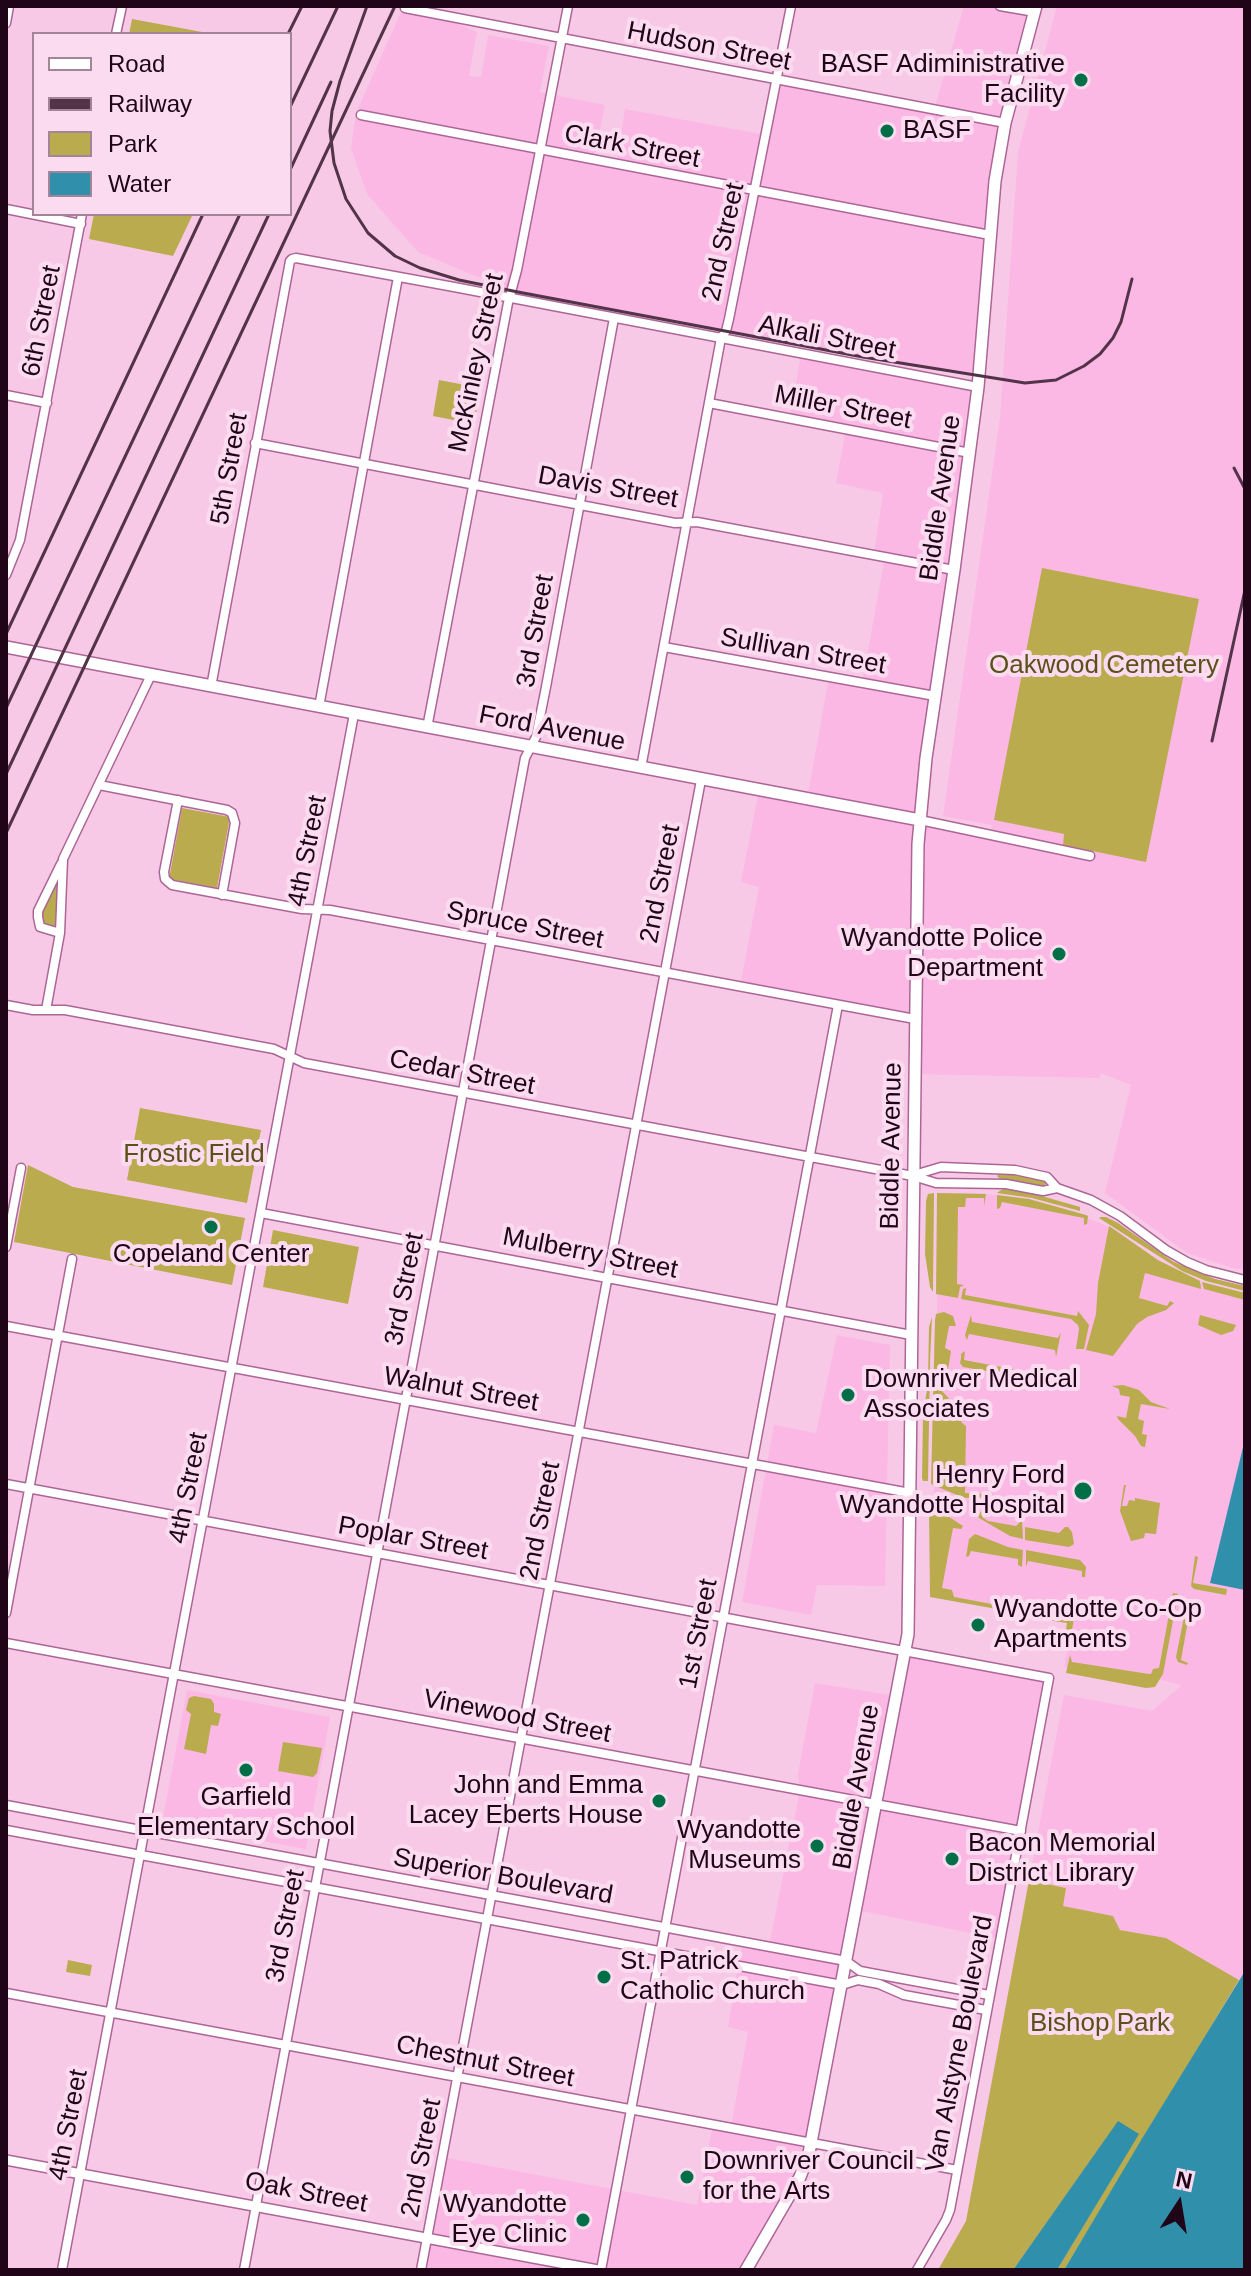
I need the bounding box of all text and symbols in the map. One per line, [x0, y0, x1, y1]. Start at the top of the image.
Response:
street label: Hudson Street [624, 16, 794, 78]
legend [32, 32, 292, 216]
place label: BASF Adiministrative Facility [821, 49, 1065, 110]
text: Road [108, 50, 165, 77]
marker: BASF Adiministrative Facility [1072, 71, 1090, 89]
text: Railway [108, 90, 192, 117]
place label: BASF [903, 115, 971, 147]
street label: Clark Street [562, 119, 702, 175]
marker: BASF [878, 122, 896, 140]
text: Park [108, 130, 157, 157]
text: Water [108, 170, 171, 197]
street label: 2nd Street [696, 180, 752, 304]
street label: 6th Street [16, 263, 68, 379]
street label: McKinley Street [443, 271, 511, 455]
street label: Alkali Street [756, 309, 898, 367]
street label: Miller Street [772, 379, 914, 437]
street label: 5th Street [205, 411, 255, 527]
street label: Biddle Avenue [914, 413, 968, 583]
street label: Davis Street [536, 460, 680, 516]
street label: 3rd Street [511, 572, 561, 690]
street label: Sullivan Street [718, 622, 888, 682]
park label: Oakwood Cemetery [989, 650, 1219, 682]
street label: Ford Avenue [476, 700, 628, 758]
street label: 4th Street [282, 793, 334, 909]
street label: 2nd Street [634, 822, 688, 946]
street label: Spruce Street [444, 896, 606, 956]
place label: Wyandotte Police Department [841, 923, 1043, 984]
marker: Wyandotte Police Department [1050, 945, 1068, 963]
street label: Cedar Street [387, 1044, 537, 1102]
street label: Biddle Avenue [875, 1062, 909, 1230]
park label: Frostic Field [123, 1139, 265, 1171]
marker: Copeland Center [202, 1218, 220, 1236]
street label: Mulberry Street [500, 1222, 680, 1286]
street label: 3rd Street [379, 1230, 431, 1348]
place label: Copeland Center [113, 1239, 309, 1271]
street label: Walnut Street [381, 1361, 541, 1419]
place label: Downriver Medical Associates [864, 1364, 1078, 1426]
marker: Downriver Medical Associates [839, 1386, 857, 1404]
street label: 4th Street [163, 1430, 215, 1546]
street label: 2nd Street [514, 1459, 568, 1583]
place label: Henry Ford Wyandotte Hospital [840, 1460, 1065, 1522]
marker: Henry Ford Wyandotte Hospital [1072, 1480, 1094, 1502]
street label: Poplar Street [336, 1510, 490, 1568]
street label: 1st Street [673, 1576, 725, 1692]
place label: Wyandotte Co-Op Apartments [994, 1594, 1202, 1656]
marker: Wyandotte Co-Op Apartments [969, 1616, 987, 1634]
street label: Vinewood Street [421, 1684, 613, 1750]
street label: Biddle Avenue [827, 1702, 887, 1872]
marker: Garfield Elementary School [237, 1761, 255, 1779]
place label: John and Emma Lacey Eberts House [409, 1770, 643, 1832]
place label: Garfield Elementary School [137, 1782, 355, 1844]
marker: John and Emma Lacey Eberts House [650, 1792, 668, 1810]
place label: Wyandotte Museums [677, 1815, 801, 1876]
place label: Bacon Memorial District Library [968, 1828, 1156, 1890]
marker: Wyandotte Museums [808, 1837, 826, 1855]
street label: Superior Boulevard [391, 1842, 615, 1912]
marker: Bacon Memorial District Library [943, 1850, 961, 1868]
street label: 3rd Street [260, 1867, 312, 1985]
street label: Van Alstyne Boulevard [920, 1913, 1000, 2175]
place label: St. Patrick Catholic Church [620, 1946, 805, 2008]
marker: St. Patrick Catholic Church [595, 1968, 613, 1986]
park label: Bishop Park [1030, 2008, 1170, 2040]
street label: Chestnut Street [393, 2029, 577, 2095]
street label: 4th Street [43, 2067, 95, 2183]
street label: 2nd Street [395, 2096, 449, 2220]
place label: Downriver Council for the Arts [703, 2146, 914, 2208]
north arrow [1139, 2164, 1219, 2244]
street label: Oak Street [242, 2166, 370, 2220]
text: N [1174, 2166, 1194, 2194]
marker: Downriver Council for the Arts [678, 2168, 696, 2186]
place label: Wyandotte Eye Clinic [443, 2189, 567, 2250]
marker: Wyandotte Eye Clinic [574, 2211, 592, 2229]

